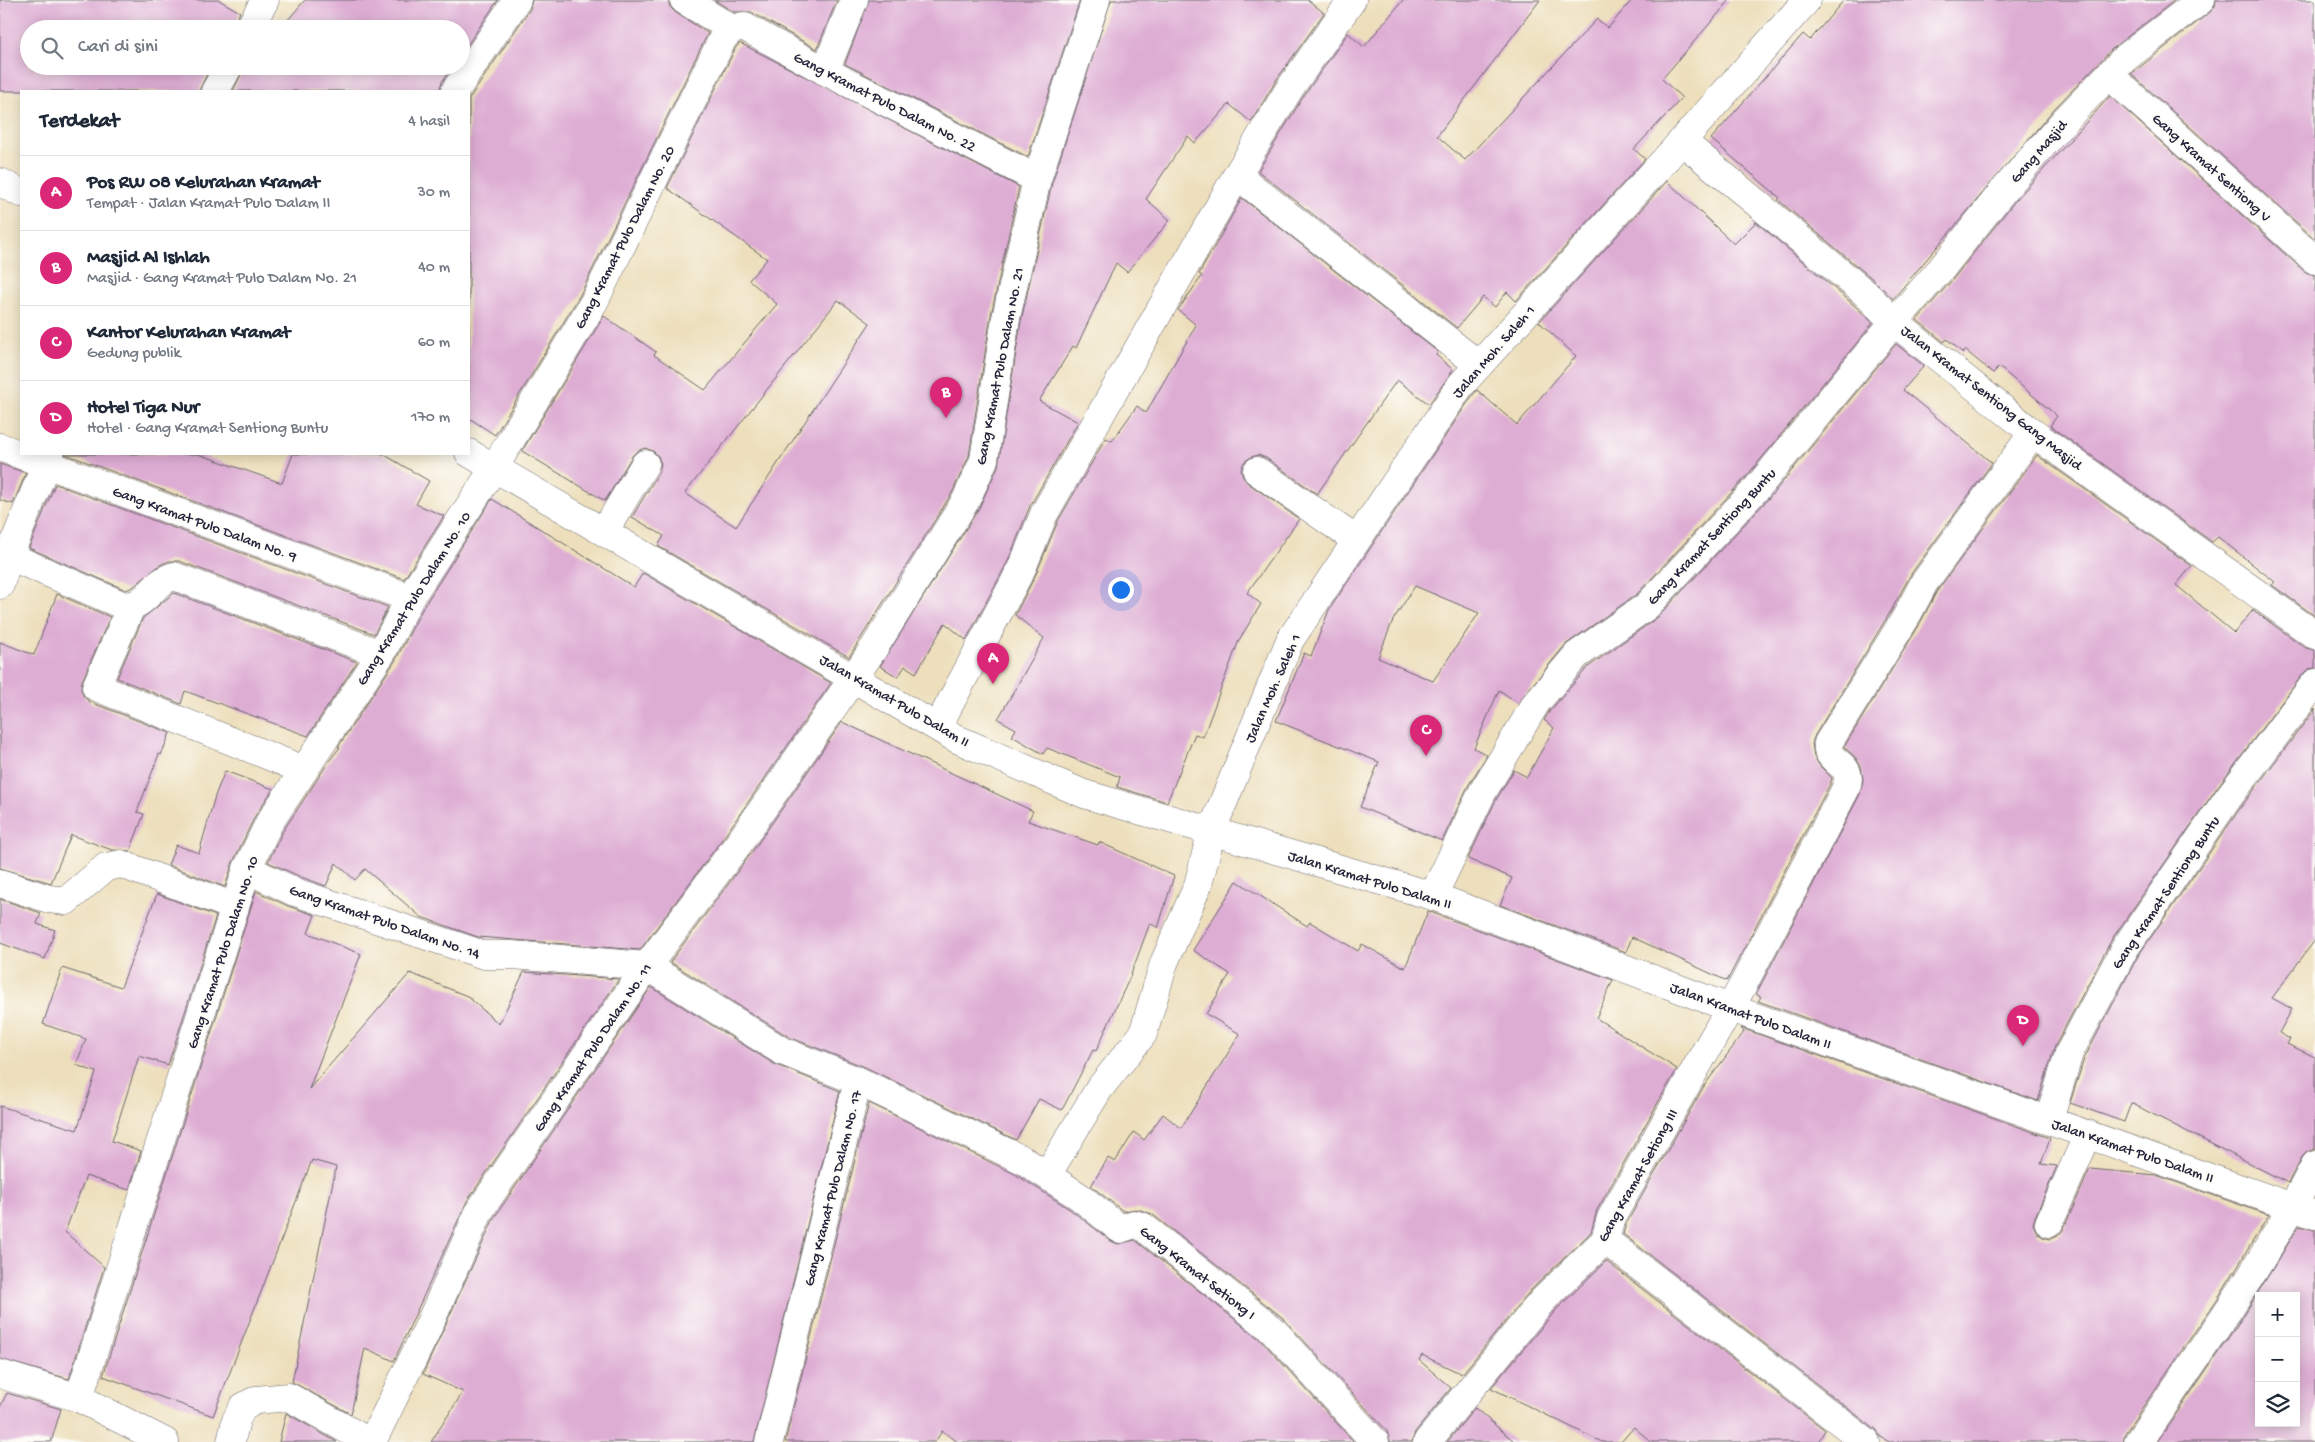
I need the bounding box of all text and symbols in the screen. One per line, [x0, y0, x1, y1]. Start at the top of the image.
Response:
search box [20, 20, 470, 75]
icon: search [38, 34, 66, 62]
text: Cari di sini [78, 36, 158, 59]
street label: Gang Kramat Pulo Dalam No. 22 [790, 49, 978, 157]
text: Terdekat [40, 110, 119, 135]
street label: Gang Kramat Sentiong V [2147, 110, 2274, 227]
text: 4 hasil [408, 113, 450, 132]
street label: Gang Masjid [2007, 116, 2073, 188]
street label: Gang Kramat Pulo Dalam No. 20 [572, 143, 680, 333]
text: Pos RW 08 Kelurahan Kramat [87, 172, 320, 195]
text: A [51, 184, 61, 203]
text: 30 m [417, 184, 450, 203]
text: Tempat · Jalan Kramat Pulo Dalam II [87, 195, 330, 214]
text: Masjid Al Ishlah [87, 247, 210, 270]
text: B [52, 259, 60, 278]
text: 40 m [418, 259, 450, 278]
street label: Gang Kramat Pulo Dalam No. 21 [973, 266, 1029, 467]
text: Masjid · Gang Kramat Pulo Dalam No. 21 [87, 270, 357, 289]
street label: Jalan Moh. Saleh 1 [1449, 302, 1540, 402]
text: Kantor Kelurahan Kramat [87, 322, 290, 345]
street label: Jalan Kramat Sentiong Gang Masjid [1897, 322, 2086, 476]
text: C [52, 334, 60, 353]
text: 60 m [418, 334, 450, 353]
text: Gedung publik [87, 345, 181, 364]
pin: B [930, 377, 962, 418]
text: Hotel Tiga Nur [87, 397, 199, 420]
text: D [51, 409, 61, 428]
text: 170 m [411, 409, 450, 428]
text: Hotel · Gang Kramat Sentiong Buntu [87, 420, 328, 439]
street label: Gang Kramat Sentiong Buntu [1644, 465, 1781, 610]
street label: Gang Kramat Pulo Dalam No. 9 [110, 483, 299, 567]
street label: Gang Kramat Pulo Dalam No. 10 [354, 508, 476, 689]
your location [1108, 577, 1134, 603]
street label: Jalan Moh. Saleh 1 [1242, 632, 1306, 746]
pin: A [977, 643, 1009, 684]
street label: Jalan Kramat Pulo Dalam II [816, 651, 972, 752]
pin: C [1410, 715, 1442, 756]
street label: Gang Kramat Sentiong Buntu [2109, 813, 2225, 973]
street label: Jalan Kramat Pulo Dalam II [1285, 847, 1453, 914]
street label: Gang Kramat Pulo Dalam No. 10 [184, 853, 264, 1051]
street label: Gang Kramat Pulo Dalam No. 14 [287, 882, 482, 964]
street label: Gang Kramat Pulo Dalam No. 11 [530, 960, 657, 1136]
street label: Jalan Kramat Pulo Dalam II [1667, 979, 1833, 1054]
pin: D [2007, 1005, 2039, 1046]
street label: Gang Kramat Pulo Dalam No. 17 [801, 1088, 867, 1288]
street label: Gang Kramat Setiong III [1595, 1106, 1683, 1246]
street label: Jalan Kramat Pulo Dalam II [2049, 1116, 2216, 1188]
street label: Gang Kramat Setiong I [1135, 1223, 1258, 1324]
map controls [2255, 1292, 2300, 1427]
button: + [2255, 1292, 2300, 1337]
button: − [2255, 1337, 2300, 1382]
button: layers [2255, 1382, 2300, 1427]

